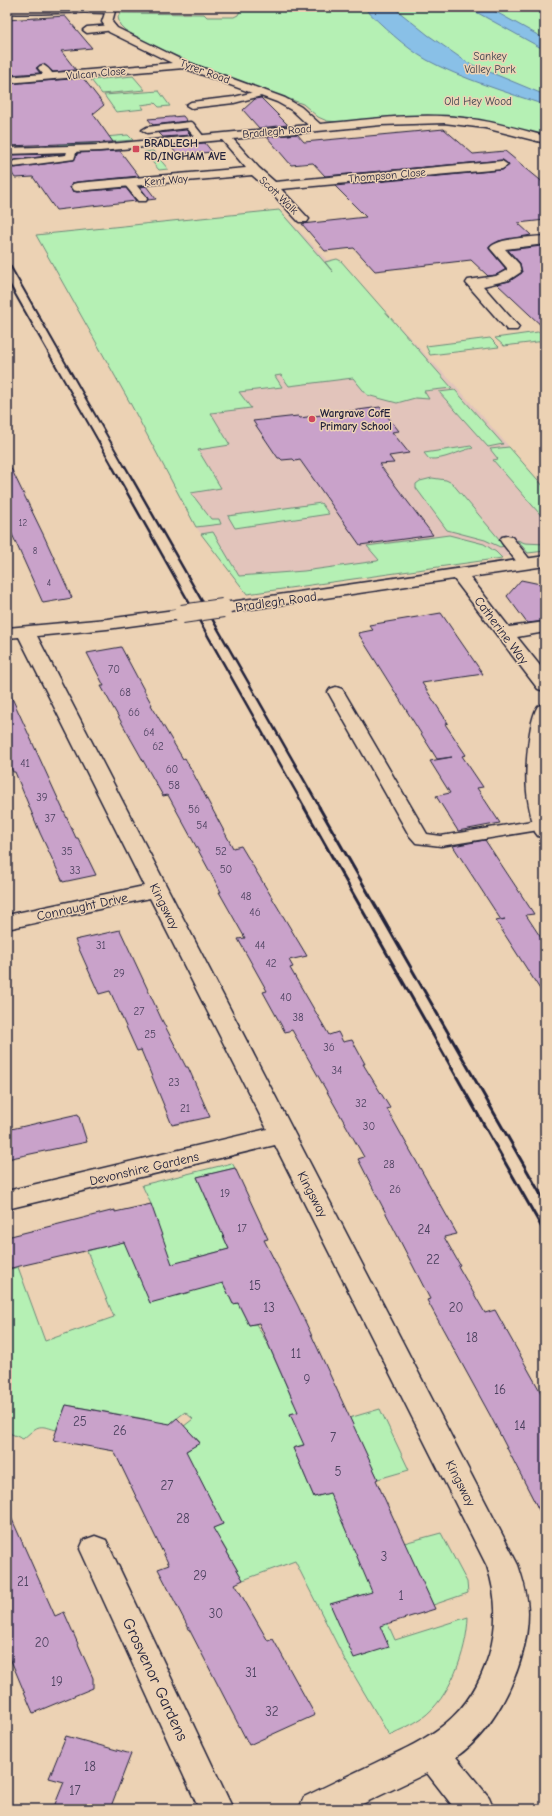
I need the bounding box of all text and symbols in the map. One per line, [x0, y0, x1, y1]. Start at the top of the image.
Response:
park label: Sankey Valley Park [465, 50, 516, 76]
street label: Tyrer Road [178, 56, 232, 87]
street label: Vulcan Close [66, 64, 127, 83]
park label: Old Hey Wood [444, 95, 512, 108]
street label: Bradlegh Road [242, 122, 312, 141]
place label: BRADLEGH RD/INGHAM AVE [144, 137, 227, 163]
marker: BRADLEGH RD/INGHAM AVE [131, 144, 141, 154]
street label: Thompson Close [348, 166, 427, 185]
street label: Kent Way [144, 172, 189, 189]
street label: Scott Walk [256, 174, 301, 218]
place label: Wargrave CofE Primary School [320, 407, 392, 433]
marker: Wargrave CofE Primary School [307, 414, 317, 424]
house number: 12 [19, 518, 27, 528]
house number: 8 [33, 546, 38, 556]
house number: 4 [47, 578, 51, 588]
street label: Bradlegh Road [234, 588, 318, 615]
street label: Catherine Way [471, 593, 532, 667]
house number: 70 [108, 663, 120, 676]
house number: 68 [119, 686, 131, 699]
house number: 66 [128, 706, 140, 719]
house number: 64 [143, 726, 155, 739]
house number: 62 [152, 740, 164, 753]
house number: 41 [20, 757, 30, 770]
house number: 60 [166, 763, 178, 776]
house number: 58 [168, 779, 180, 792]
house number: 39 [36, 791, 48, 804]
house number: 56 [188, 803, 200, 816]
house number: 37 [45, 812, 55, 825]
house number: 54 [196, 819, 208, 832]
house number: 35 [61, 845, 73, 858]
house number: 52 [215, 845, 227, 858]
house number: 50 [220, 863, 232, 876]
house number: 33 [69, 864, 81, 877]
street label: Kingsway [147, 881, 183, 932]
street label: Connaught Drive [35, 889, 129, 923]
house number: 48 [241, 890, 252, 903]
house number: 46 [249, 906, 261, 919]
house number: 31 [96, 939, 106, 952]
house number: 44 [255, 939, 265, 952]
house number: 42 [265, 957, 277, 970]
house number: 29 [113, 967, 125, 980]
house number: 40 [280, 991, 292, 1004]
house number: 27 [134, 1005, 144, 1018]
house number: 38 [292, 1011, 304, 1024]
house number: 25 [144, 1028, 156, 1041]
house number: 36 [323, 1041, 335, 1054]
house number: 34 [332, 1064, 342, 1077]
house number: 23 [168, 1076, 180, 1089]
house number: 32 [355, 1097, 367, 1110]
house number: 21 [180, 1102, 190, 1115]
house number: 30 [363, 1120, 375, 1133]
street label: Devonshire Gardens [88, 1149, 200, 1188]
house number: 28 [383, 1158, 395, 1171]
street label: Kingsway [294, 1169, 331, 1220]
house number: 26 [389, 1183, 401, 1196]
house number: 19 [220, 1187, 230, 1200]
house number: 17 [237, 1222, 247, 1235]
house number: 24 [417, 1222, 431, 1237]
house number: 22 [426, 1252, 440, 1267]
house number: 15 [249, 1278, 261, 1293]
house number: 13 [263, 1300, 275, 1315]
house number: 20 [449, 1300, 463, 1315]
house number: 18 [466, 1330, 478, 1345]
house number: 11 [291, 1346, 301, 1361]
house number: 9 [304, 1372, 311, 1387]
house number: 16 [494, 1382, 506, 1397]
house number: 25 [73, 1414, 87, 1429]
house number: 14 [514, 1418, 526, 1433]
house number: 26 [113, 1423, 127, 1438]
house number: 7 [330, 1430, 336, 1445]
street label: Kingsway [443, 1458, 479, 1509]
house number: 5 [334, 1464, 342, 1479]
house number: 27 [161, 1478, 173, 1493]
house number: 28 [176, 1511, 190, 1526]
house number: 3 [381, 1549, 387, 1564]
house number: 29 [193, 1568, 207, 1583]
house number: 21 [17, 1574, 29, 1589]
house number: 1 [398, 1588, 404, 1603]
house number: 30 [209, 1606, 223, 1621]
street label: Grosvenor Gardens [119, 1615, 192, 1744]
house number: 20 [35, 1635, 49, 1650]
house number: 31 [245, 1665, 257, 1680]
house number: 19 [51, 1674, 63, 1689]
house number: 32 [265, 1704, 279, 1719]
house number: 18 [84, 1759, 96, 1774]
house number: 17 [69, 1783, 81, 1798]

